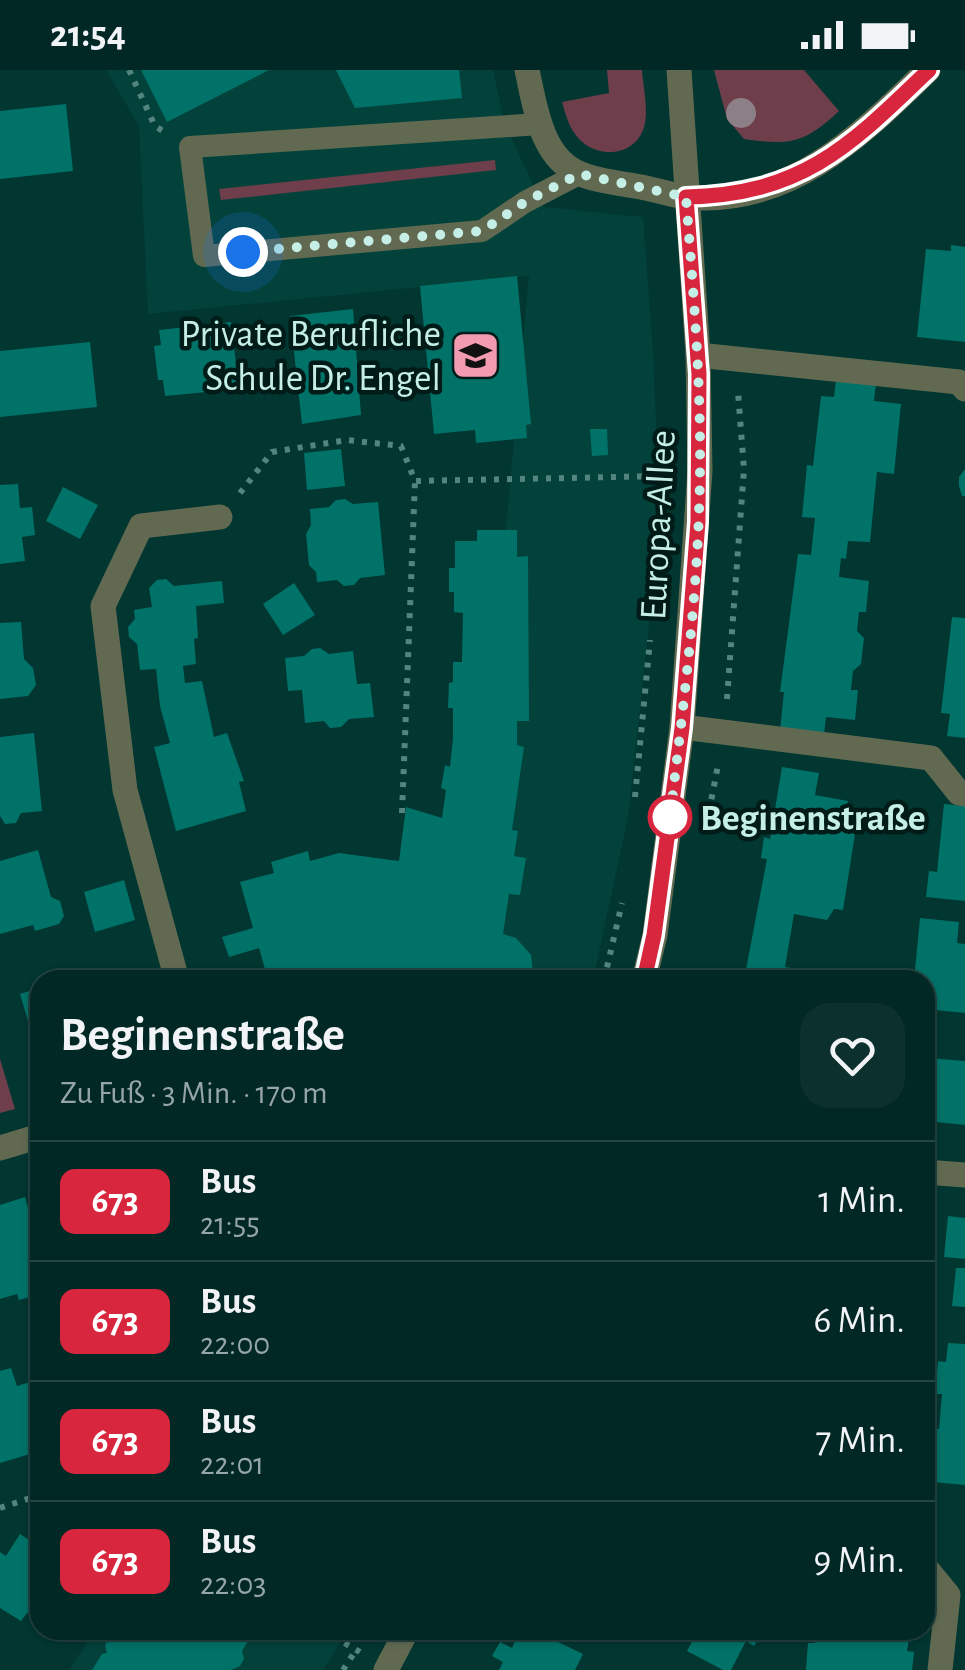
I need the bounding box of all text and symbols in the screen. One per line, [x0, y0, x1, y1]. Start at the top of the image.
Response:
text: 21:54 [50, 16, 126, 54]
your location [218, 227, 268, 277]
place label: Private Berufliche Schule Dr. Engel [180, 316, 441, 398]
school or university icon: Private Berufliche Schule Dr. Engel [450, 329, 502, 381]
street label: Europa-Allee [635, 429, 683, 621]
marker: Beginenstraße [649, 796, 691, 838]
place label: Beginenstraße [700, 800, 926, 838]
button: heart [800, 1003, 905, 1108]
text: Beginenstraße [60, 1012, 345, 1060]
text: Zu Fuß · 3 Min. · 170 m [60, 1077, 328, 1109]
text: Bus [200, 1163, 256, 1201]
text: 1 Min. [818, 1182, 905, 1220]
text: 673 [91, 1184, 139, 1219]
text: 21:55 [200, 1208, 260, 1240]
text: Bus [200, 1283, 256, 1321]
text: 6 Min. [813, 1302, 905, 1340]
text: 673 [91, 1304, 139, 1339]
text: 22:00 [200, 1328, 270, 1360]
text: Bus [200, 1403, 256, 1441]
text: 7 Min. [815, 1422, 905, 1460]
text: 673 [91, 1424, 139, 1459]
text: 22:01 [200, 1448, 264, 1480]
text: Bus [200, 1523, 256, 1561]
text: 9 Min. [813, 1542, 905, 1580]
text: 673 [91, 1544, 139, 1579]
text: 22:03 [200, 1568, 267, 1600]

